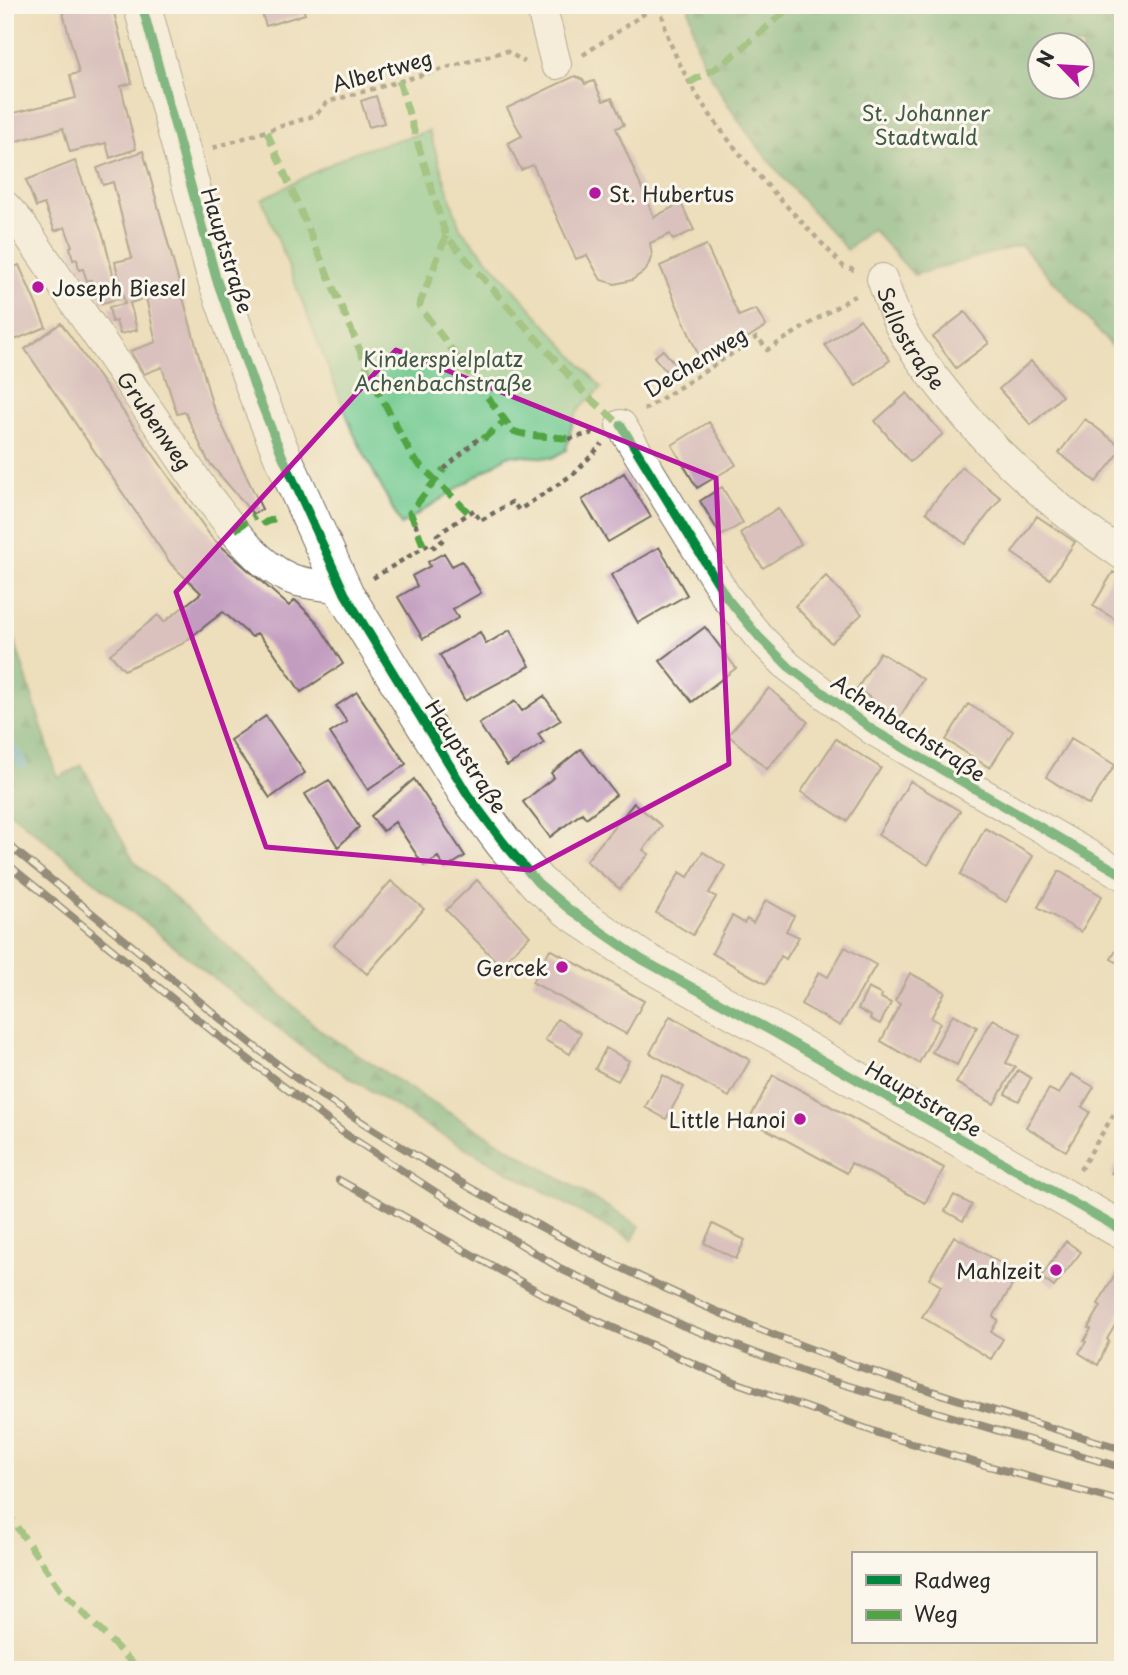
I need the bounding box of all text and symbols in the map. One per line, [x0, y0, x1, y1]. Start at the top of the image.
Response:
north arrow [1026, 32, 1096, 102]
street label: Albertweg [328, 40, 436, 100]
text: N [1029, 46, 1061, 71]
park label: St. Johanner Stadtwald [862, 96, 991, 152]
place label: St. Hubertus [609, 177, 734, 209]
street label: Hauptstraße [194, 183, 262, 317]
marker: St. Hubertus [587, 185, 603, 201]
place label: Joseph Biesel [52, 271, 186, 303]
marker: Joseph Biesel [30, 279, 46, 295]
street label: Sellostraße [870, 282, 954, 396]
street label: Dechenweg [637, 317, 753, 405]
park label: Kinderspielplatz Achenbachstraße [354, 342, 532, 398]
street label: Grubenweg [110, 364, 201, 477]
street label: Achenbachstraße [826, 665, 992, 789]
street label: Hauptstraße [418, 693, 516, 819]
place label: Gercek [476, 951, 548, 983]
marker: Gercek [554, 959, 570, 975]
street label: Hauptstraße [860, 1052, 988, 1144]
place label: Little Hanoi [669, 1103, 786, 1135]
marker: Little Hanoi [792, 1111, 808, 1127]
place label: Mahlzeit [956, 1254, 1042, 1286]
marker: Mahlzeit [1048, 1262, 1064, 1278]
legend [852, 1552, 1096, 1644]
text: Radweg [914, 1563, 991, 1595]
text: Weg [914, 1597, 958, 1629]

